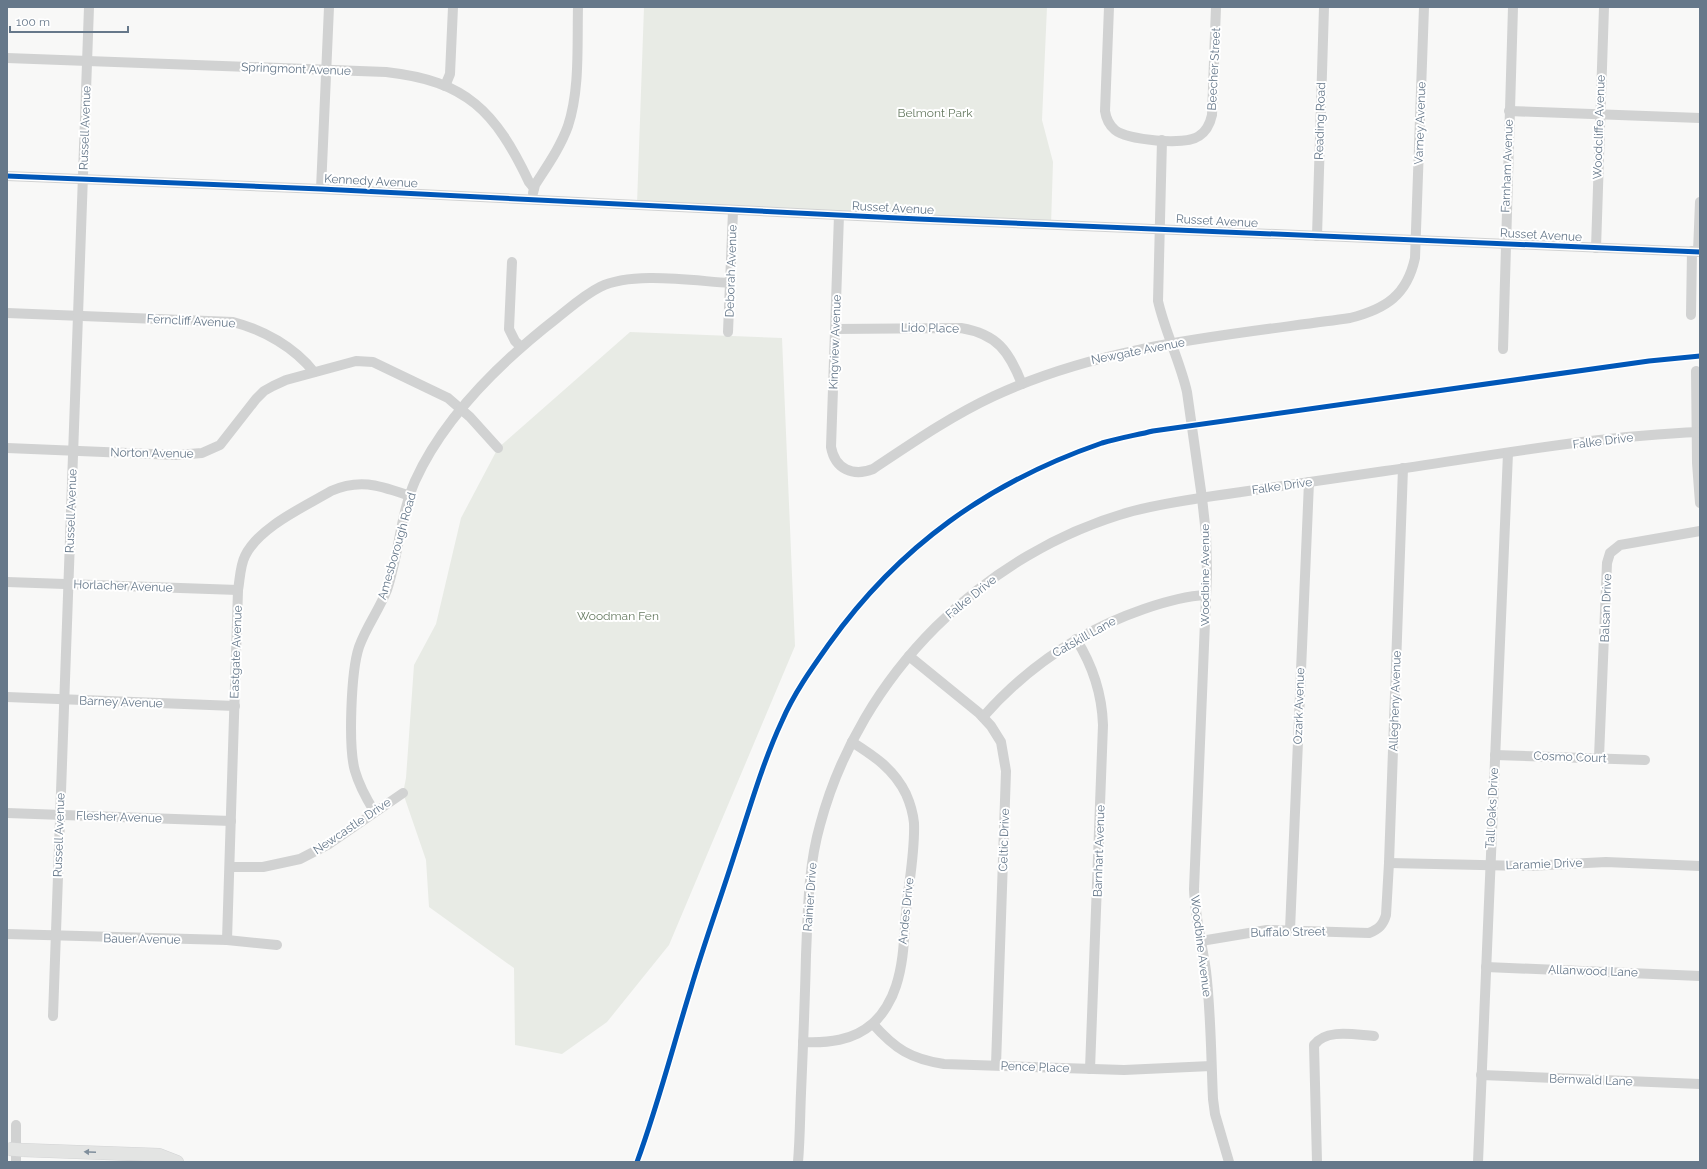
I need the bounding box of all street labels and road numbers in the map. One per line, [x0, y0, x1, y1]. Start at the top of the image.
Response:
street label: Beecher Street [1205, 27, 1223, 111]
street label: Springmont Avenue [241, 60, 351, 78]
street label: Woodcliffe Avenue [1590, 74, 1608, 180]
street label: Varney Avenue [1412, 81, 1428, 165]
street label: Reading Road [1312, 82, 1328, 160]
street label: Russell Avenue [77, 86, 93, 170]
street label: Farnham Avenue [1498, 119, 1516, 213]
street label: Kennedy Avenue [324, 172, 418, 190]
street label: Russet Avenue [852, 199, 934, 217]
street label: Russet Avenue [1176, 212, 1258, 230]
street label: Deborah Avenue [722, 224, 740, 318]
street label: Russet Avenue [1500, 226, 1582, 244]
street label: Kingview Avenue [826, 294, 844, 390]
street label: Ferncliff Avenue [146, 312, 236, 330]
street label: Lido Place [901, 320, 959, 336]
street label: Newgate Avenue [1090, 335, 1186, 367]
street label: Falke Drive [1572, 430, 1634, 452]
street label: Norton Avenue [110, 445, 194, 461]
street label: Russell Avenue [63, 469, 79, 553]
street label: Falke Drive [1251, 475, 1313, 497]
street label: Amesborough Road [375, 491, 419, 601]
street label: Woodbine Avenue [1198, 524, 1212, 626]
street label: Falke Drive [943, 572, 999, 622]
street label: Balsan Drive [1598, 573, 1614, 643]
street label: Horlacher Avenue [73, 577, 173, 595]
street label: Eastgate Avenue [227, 605, 245, 699]
street label: Catskill Lane [1050, 614, 1118, 660]
street label: Allegheny Avenue [1386, 650, 1404, 752]
street label: Ozark Avenue [1291, 667, 1307, 745]
street label: Barney Avenue [79, 694, 163, 710]
street label: Cosmo Court [1533, 749, 1607, 765]
street label: Tall Oaks Drive [1483, 767, 1501, 849]
street label: Russell Avenue [51, 793, 67, 877]
street label: Newcastle Drive [311, 795, 393, 857]
street label: Barnhart Avenue [1090, 805, 1108, 897]
street label: Celtic Drive [996, 808, 1012, 872]
street label: Flesher Avenue [76, 809, 162, 825]
street label: Laramie Drive [1505, 856, 1583, 872]
street label: Rainier Drive [801, 862, 819, 932]
street label: Andes Drive [896, 877, 916, 945]
street label: Woodbine Avenue [1188, 894, 1214, 998]
street label: Buffalo Street [1250, 924, 1326, 940]
street label: Bauer Avenue [103, 931, 181, 947]
street label: Allanwood Lane [1548, 962, 1638, 980]
street label: Pence Place [1000, 1059, 1070, 1075]
street label: Bernwald Lane [1549, 1072, 1633, 1088]

